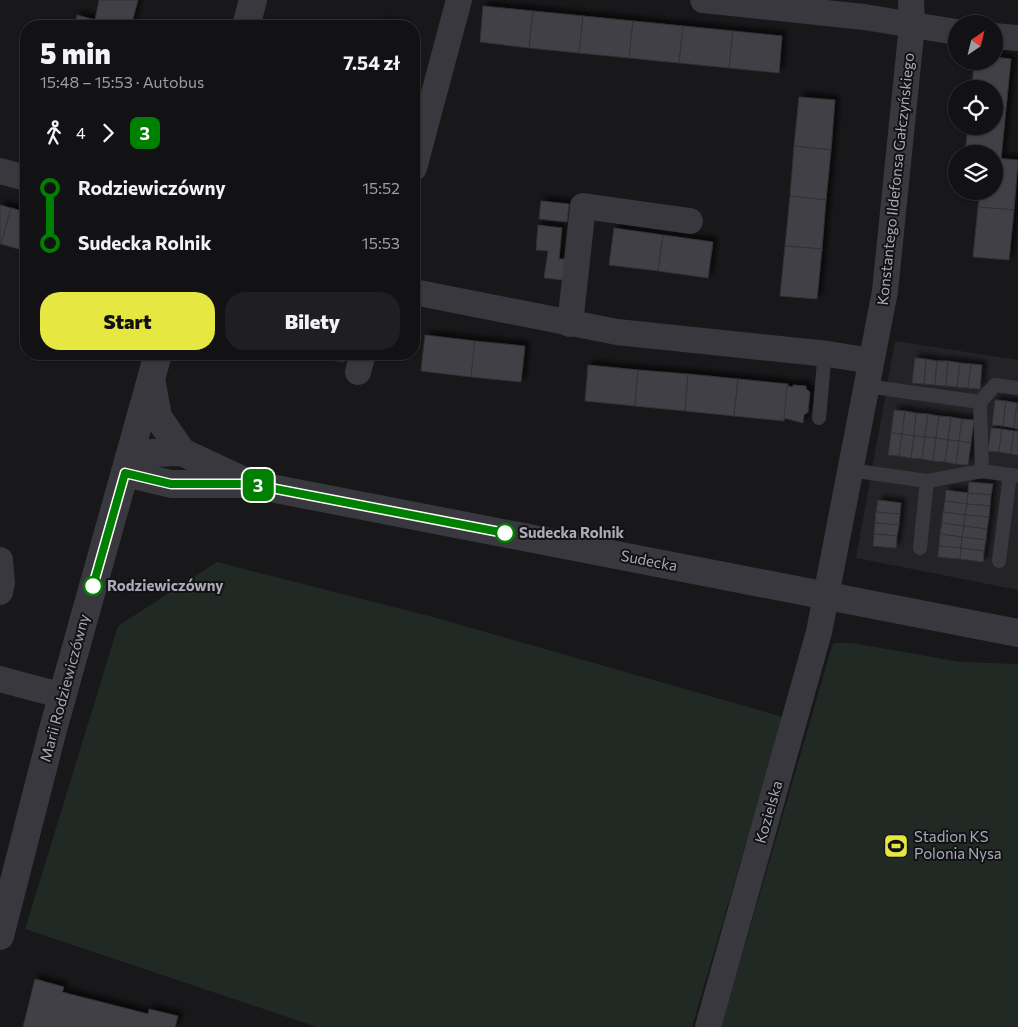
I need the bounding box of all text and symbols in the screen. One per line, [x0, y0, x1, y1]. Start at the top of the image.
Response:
north arrow [948, 15, 1002, 70]
map controls [948, 15, 1003, 200]
text: 5 min [40, 36, 111, 70]
text: 7.54 zł [343, 51, 400, 74]
street label: Konstantego Ildefonsa Gałczyńskiego [873, 52, 917, 306]
text: 15:48 – 15:53 · Autobus [40, 72, 204, 91]
button: locate [948, 80, 1003, 135]
icon: walk [40, 119, 68, 147]
icon: forward [94, 119, 122, 147]
text: 3 [140, 122, 150, 144]
text: 4 [76, 123, 86, 142]
button: layers [948, 145, 1003, 200]
text: Rodziewiczówny [78, 176, 226, 199]
text: 15:52 [362, 178, 400, 197]
text: Sudecka Rolnik [78, 231, 211, 254]
text: 15:53 [362, 233, 400, 252]
button: Start [40, 292, 215, 350]
button: Bilety [225, 292, 400, 350]
line badge: 3 [242, 469, 274, 501]
text: 3 [253, 474, 263, 496]
marker: Sudecka Rolnik [495, 523, 515, 543]
place label: Sudecka Rolnik [519, 523, 625, 541]
street label: Sudecka [619, 546, 679, 574]
marker: Rodziewiczówny [83, 576, 103, 596]
place label: Rodziewiczówny [107, 576, 224, 594]
street label: Marii Rodziewiczówny [36, 612, 93, 764]
street label: Kozielska [751, 778, 786, 845]
place label: Stadion KS Polonia Nysa [914, 827, 1002, 862]
sports icon: Stadion KS Polonia Nysa [883, 833, 909, 859]

